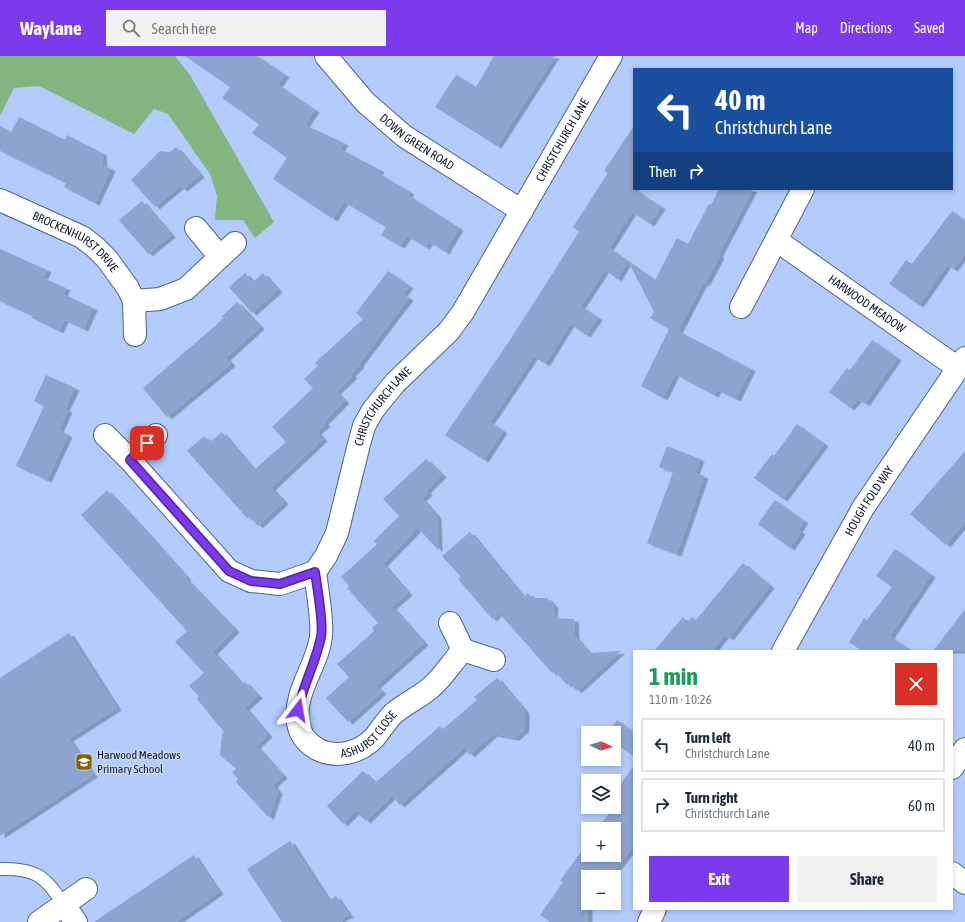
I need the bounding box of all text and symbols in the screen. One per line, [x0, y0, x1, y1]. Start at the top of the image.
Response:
search box [106, 10, 386, 46]
text: Waylane [20, 17, 82, 39]
icon: search [120, 17, 142, 39]
text: Search here [152, 20, 216, 37]
text: Map [795, 20, 818, 36]
text: Directions [840, 20, 892, 36]
text: Saved [914, 20, 945, 36]
icon: left [649, 84, 701, 136]
text: 40 m [715, 84, 765, 116]
street label: CHRISTCHURCH LANE [533, 96, 592, 184]
street label: DOWN GREEN ROAD [377, 111, 457, 173]
text: Christchurch Lane [715, 117, 832, 138]
icon: right [685, 160, 707, 182]
text: Then [649, 163, 677, 180]
street label: BROCKENHURST DRIVE [30, 209, 121, 275]
street label: HARWOOD MEADOW [825, 272, 908, 336]
street label: CHRISTCHURCH LANE [352, 364, 414, 448]
pin [130, 426, 164, 460]
icon: arrive [136, 432, 158, 454]
street label: HOUGH FOLD WAY [842, 463, 897, 538]
text: 1 min [649, 663, 698, 690]
button: close [895, 663, 937, 705]
position arrow [277, 689, 319, 731]
text: 110 m · 10:26 [649, 692, 712, 707]
street label: ASHURST CLOSE [340, 708, 399, 761]
north arrow [581, 726, 621, 766]
map controls [581, 726, 621, 910]
text: Turn left [685, 729, 731, 746]
icon: left [651, 734, 673, 756]
text: 40 m [908, 737, 935, 754]
text: Christchurch Lane [685, 746, 770, 761]
place label: Harwood Meadows Primary School [97, 748, 180, 776]
school or university icon: Harwood Meadows Primary School [74, 752, 94, 772]
button: layers [581, 774, 621, 814]
text: Turn right [685, 789, 738, 806]
icon: right [651, 794, 673, 816]
text: 60 m [908, 797, 935, 814]
text: Christchurch Lane [685, 806, 770, 821]
button: + [581, 822, 621, 862]
button: Exit [649, 856, 789, 902]
button: Share [797, 856, 937, 902]
button: − [581, 870, 621, 910]

